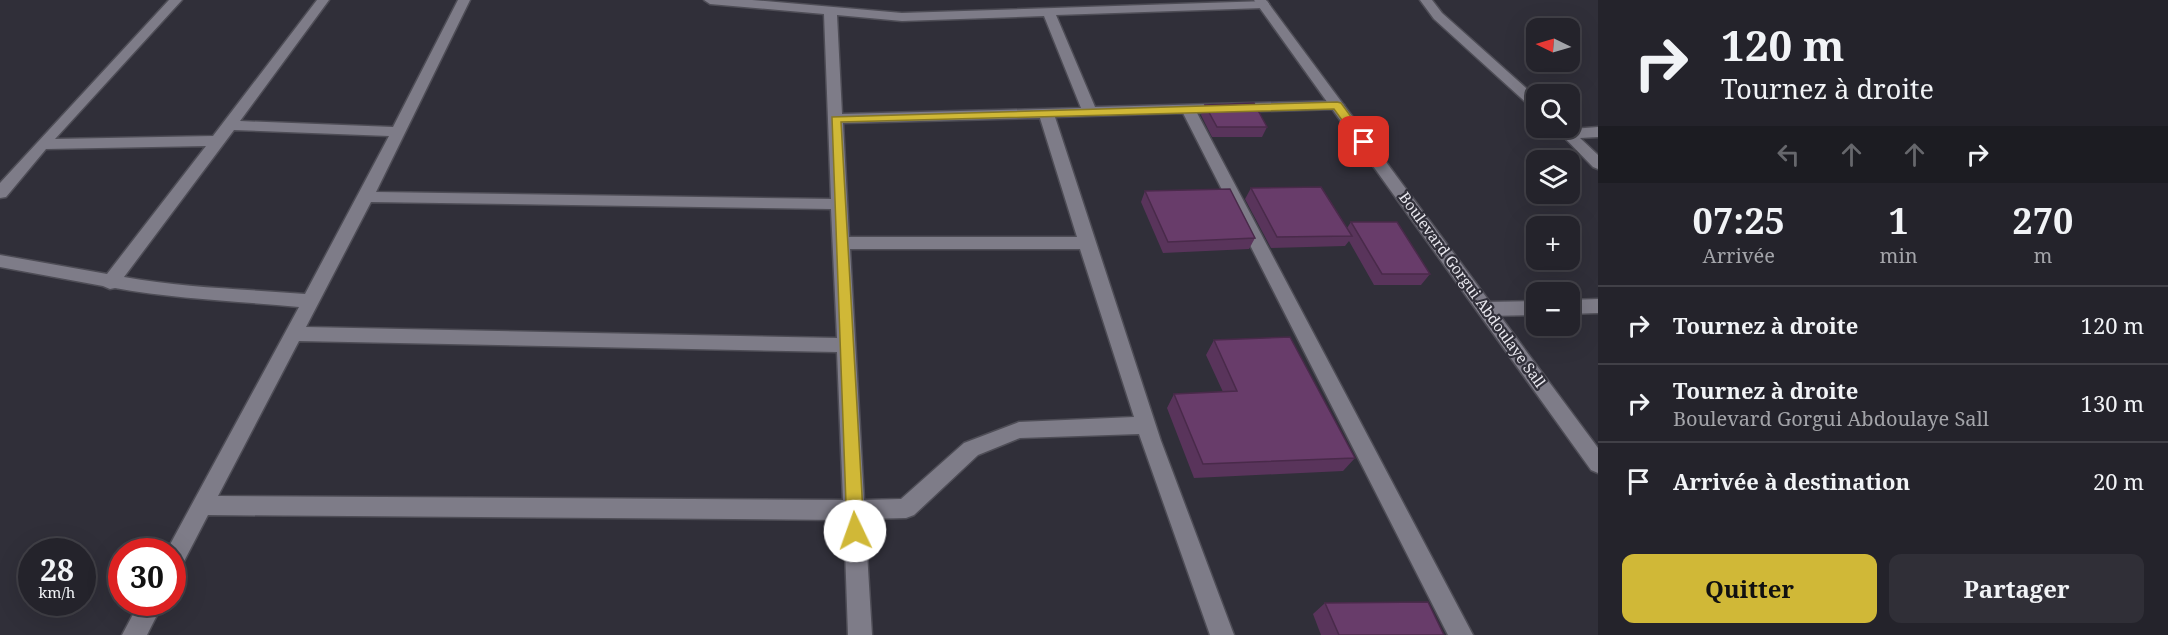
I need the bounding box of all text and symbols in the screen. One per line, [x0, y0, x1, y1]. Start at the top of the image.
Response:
text: 120 m [1721, 16, 1845, 73]
north arrow [1526, 18, 1580, 72]
map controls [1526, 18, 1580, 336]
icon: right [1622, 24, 1700, 102]
text: Tournez à droite [1721, 70, 1934, 107]
button: search [1526, 84, 1580, 138]
pin [1338, 116, 1389, 167]
icon: arrive [1347, 125, 1380, 158]
icon: left [1772, 138, 1805, 171]
icon: ahead [1835, 138, 1868, 171]
icon: ahead [1898, 138, 1931, 171]
icon: right [1961, 138, 1994, 171]
button: layers [1526, 150, 1580, 204]
street label: Boulevard Gorgui Abdoulaye Sall [1395, 188, 1551, 391]
text: 07:25 [1693, 196, 1785, 245]
text: 1 [1888, 196, 1909, 245]
text: 270 [2012, 196, 2073, 245]
button: + [1526, 216, 1580, 270]
text: Arrivée [1703, 242, 1775, 269]
text: min [1880, 242, 1918, 269]
text: m [2033, 242, 2052, 269]
button: − [1526, 282, 1580, 336]
icon: right [1622, 309, 1655, 342]
text: Tournez à droite [1673, 310, 1858, 340]
text: 120 m [2081, 310, 2144, 340]
text: Tournez à droite [1673, 375, 1858, 405]
icon: right [1622, 387, 1655, 420]
text: 130 m [2081, 388, 2144, 418]
text: Boulevard Gorgui Abdoulaye Sall [1673, 405, 1989, 432]
icon: arrive [1622, 465, 1655, 498]
text: Arrivée à destination [1673, 466, 1910, 496]
text: 20 m [2093, 466, 2144, 496]
position arrow [823, 499, 887, 563]
speed limit sign: 30 [108, 538, 186, 616]
text: 28 [40, 549, 74, 590]
button: Quitter [1622, 554, 1877, 623]
button: Partager [1889, 554, 2144, 623]
text: km/h [39, 582, 75, 602]

